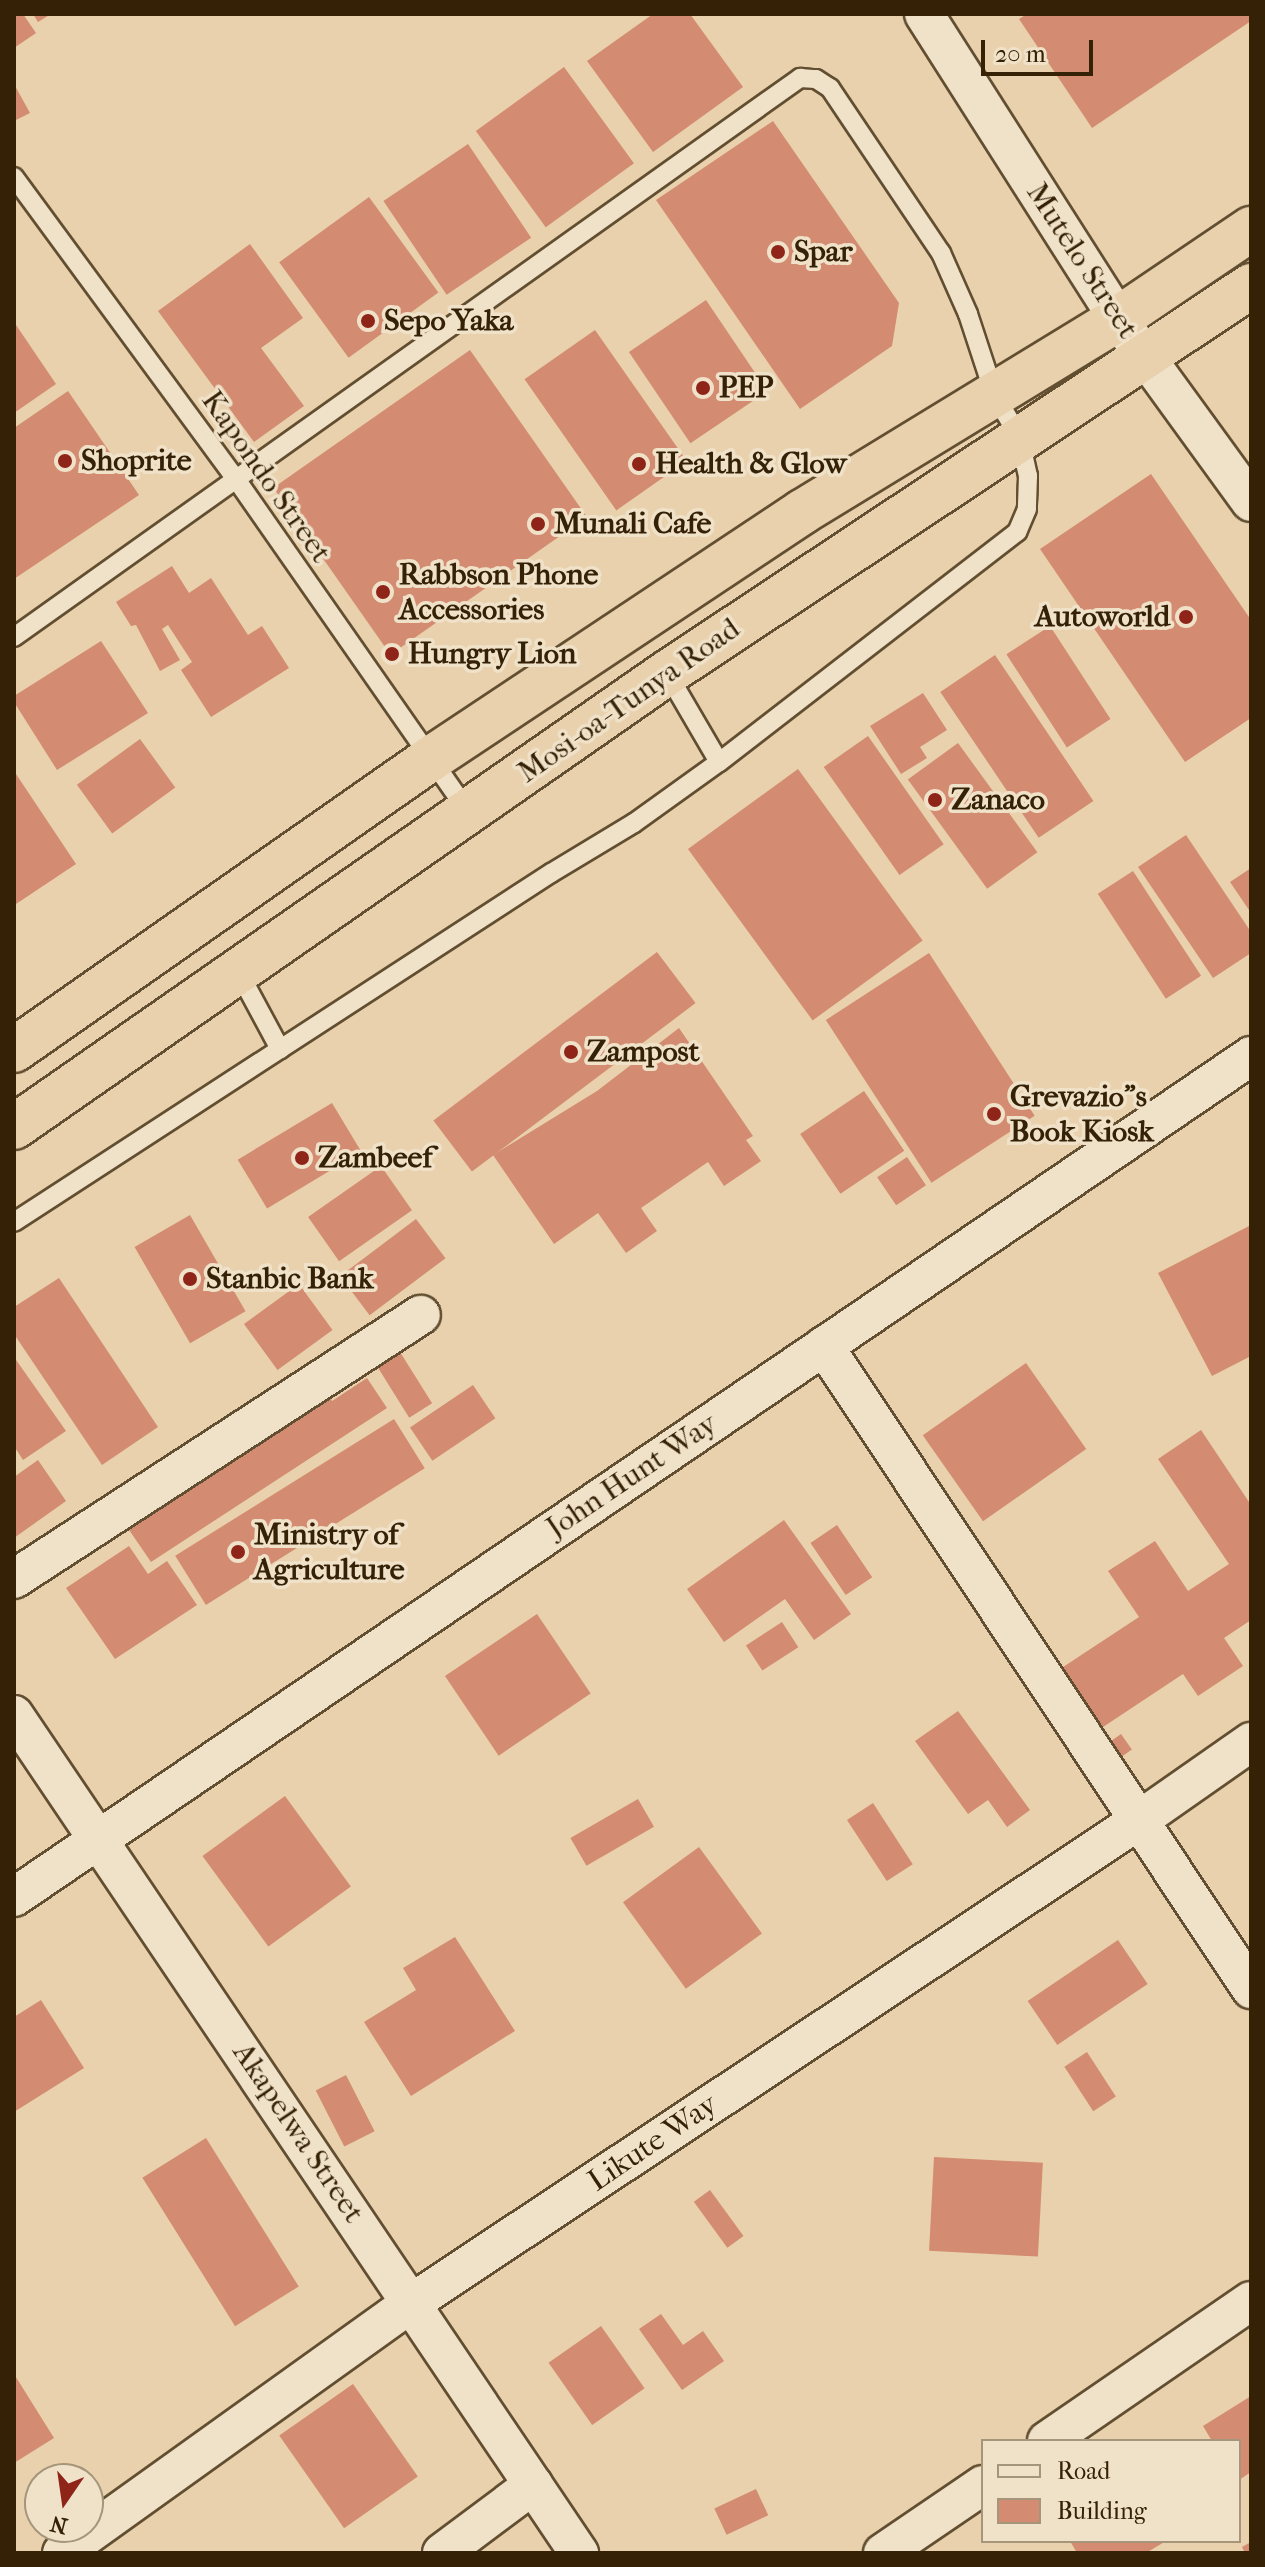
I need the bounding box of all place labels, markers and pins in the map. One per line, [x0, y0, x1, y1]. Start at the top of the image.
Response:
place label: Spar [794, 234, 852, 270]
marker: Spar [769, 243, 787, 261]
place label: Sepo Yaka [384, 303, 513, 339]
marker: Sepo Yaka [359, 312, 377, 330]
place label: PEP [719, 370, 773, 406]
marker: PEP [694, 379, 712, 397]
place label: Shoprite [81, 443, 191, 479]
place label: Health & Glow [655, 446, 847, 482]
marker: Shoprite [56, 452, 74, 470]
marker: Health & Glow [630, 455, 648, 473]
place label: Munali Cafe [554, 506, 711, 542]
marker: Munali Cafe [529, 515, 547, 533]
place label: Rabbson Phone Accessories [399, 557, 598, 628]
marker: Rabbson Phone Accessories [374, 583, 392, 601]
place label: Autoworld [1035, 599, 1170, 635]
marker: Autoworld [1177, 608, 1195, 626]
place label: Hungry Lion [408, 636, 576, 672]
marker: Hungry Lion [383, 645, 401, 663]
place label: Zanaco [951, 782, 1045, 818]
marker: Zanaco [926, 791, 944, 809]
place label: Zampost [587, 1034, 699, 1070]
marker: Zampost [562, 1043, 580, 1061]
place label: Grevazio"s Book Kiosk [1010, 1079, 1154, 1150]
marker: Grevazio"s Book Kiosk [985, 1105, 1003, 1123]
place label: Zambeef [318, 1140, 432, 1176]
marker: Zambeef [293, 1149, 311, 1167]
place label: Stanbic Bank [206, 1261, 373, 1297]
marker: Stanbic Bank [181, 1270, 199, 1288]
place label: Ministry of Agriculture [254, 1517, 405, 1588]
marker: Ministry of Agriculture [229, 1543, 247, 1561]

